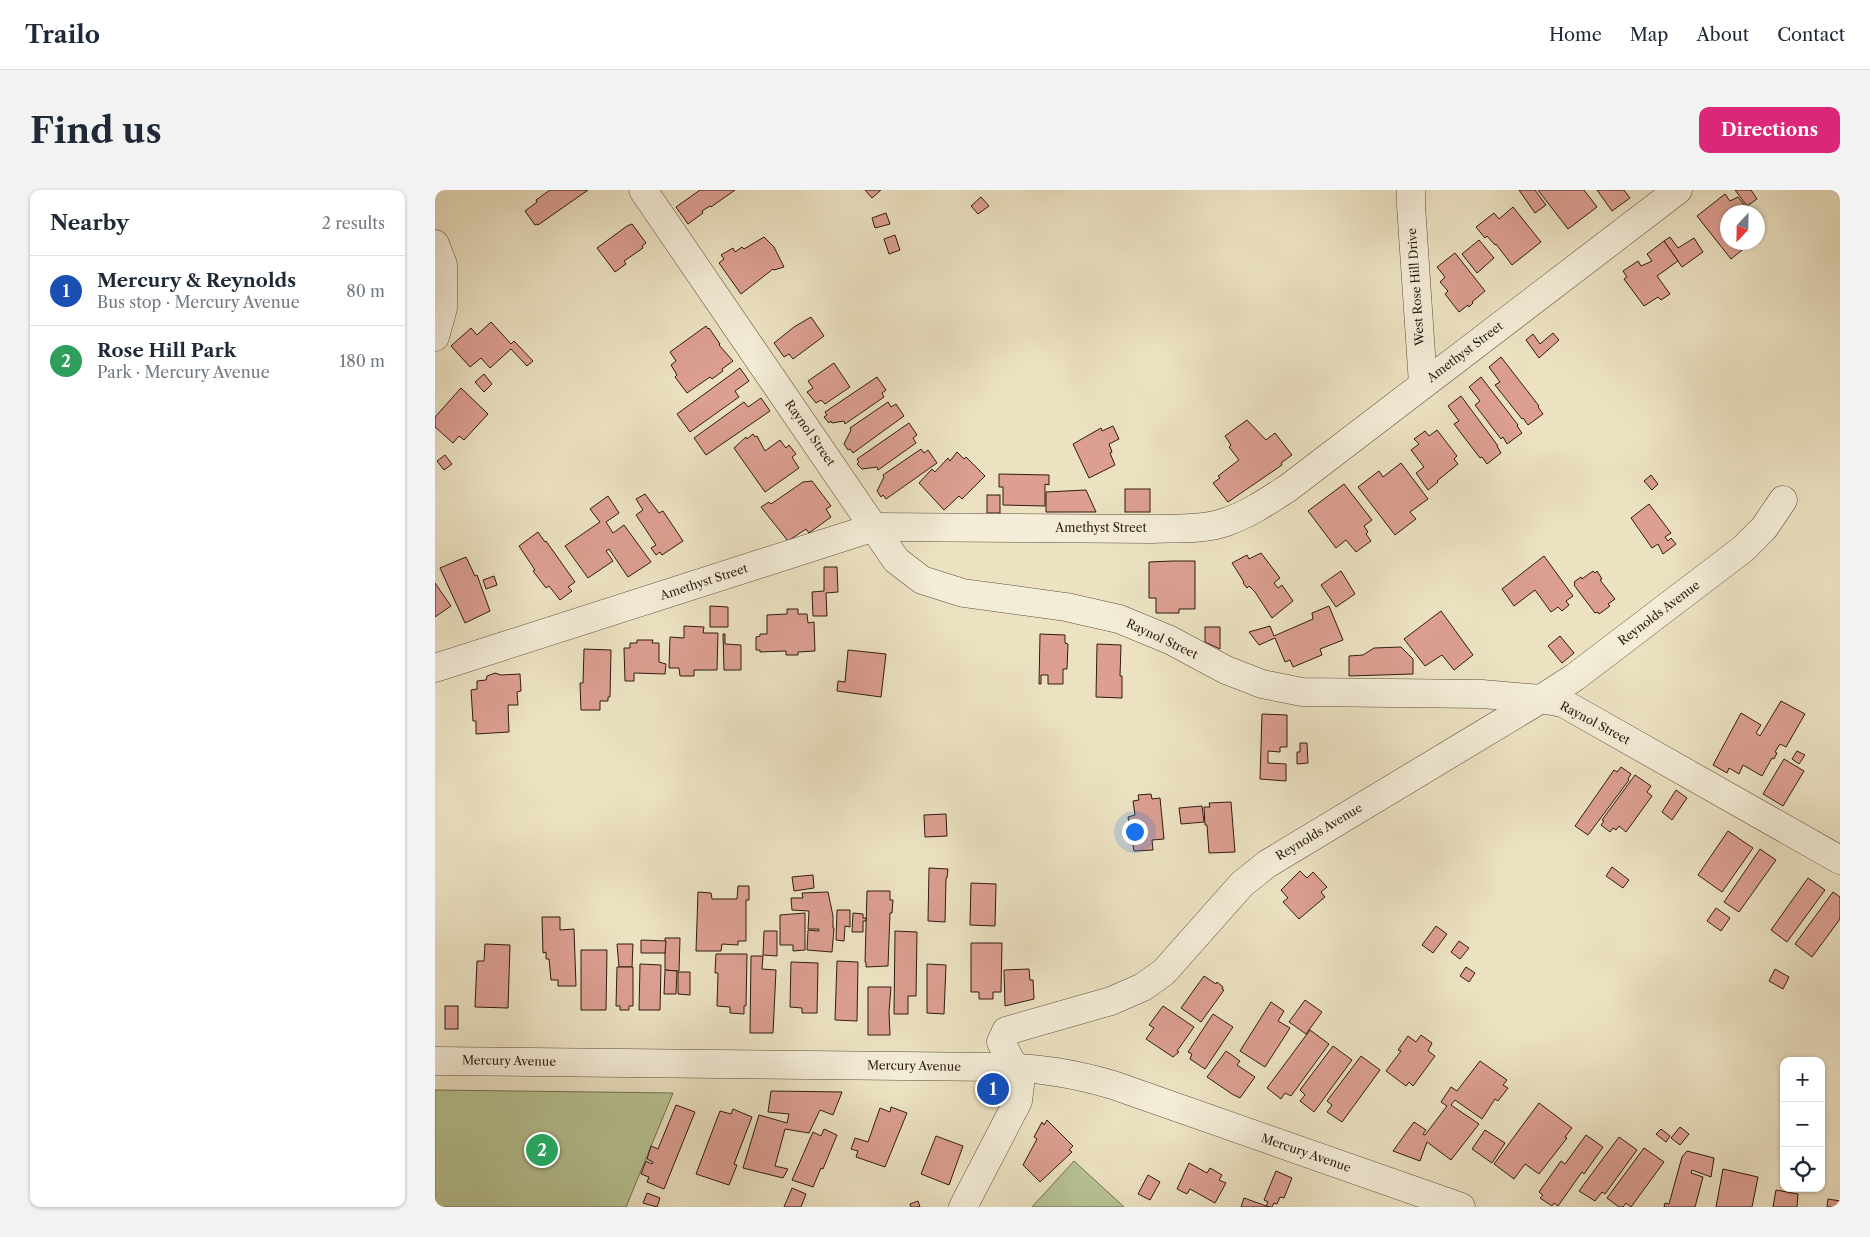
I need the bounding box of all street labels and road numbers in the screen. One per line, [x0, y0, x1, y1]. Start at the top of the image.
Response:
street label: West Rose Hill Drive [1404, 227, 1427, 347]
street label: Amethyst Street [1423, 318, 1506, 386]
street label: Raynol Street [782, 397, 839, 469]
street label: Amethyst Street [1054, 520, 1147, 535]
street label: Amethyst Street [657, 560, 750, 603]
street label: Reynolds Avenue [1615, 577, 1703, 648]
street label: Raynol Street [1124, 615, 1201, 662]
street label: Raynol Street [1558, 698, 1633, 748]
street label: Reynolds Avenue [1273, 800, 1365, 863]
street label: Mercury Avenue [462, 1052, 556, 1069]
street label: Mercury Avenue [867, 1057, 961, 1074]
street label: Mercury Avenue [1259, 1130, 1353, 1175]

